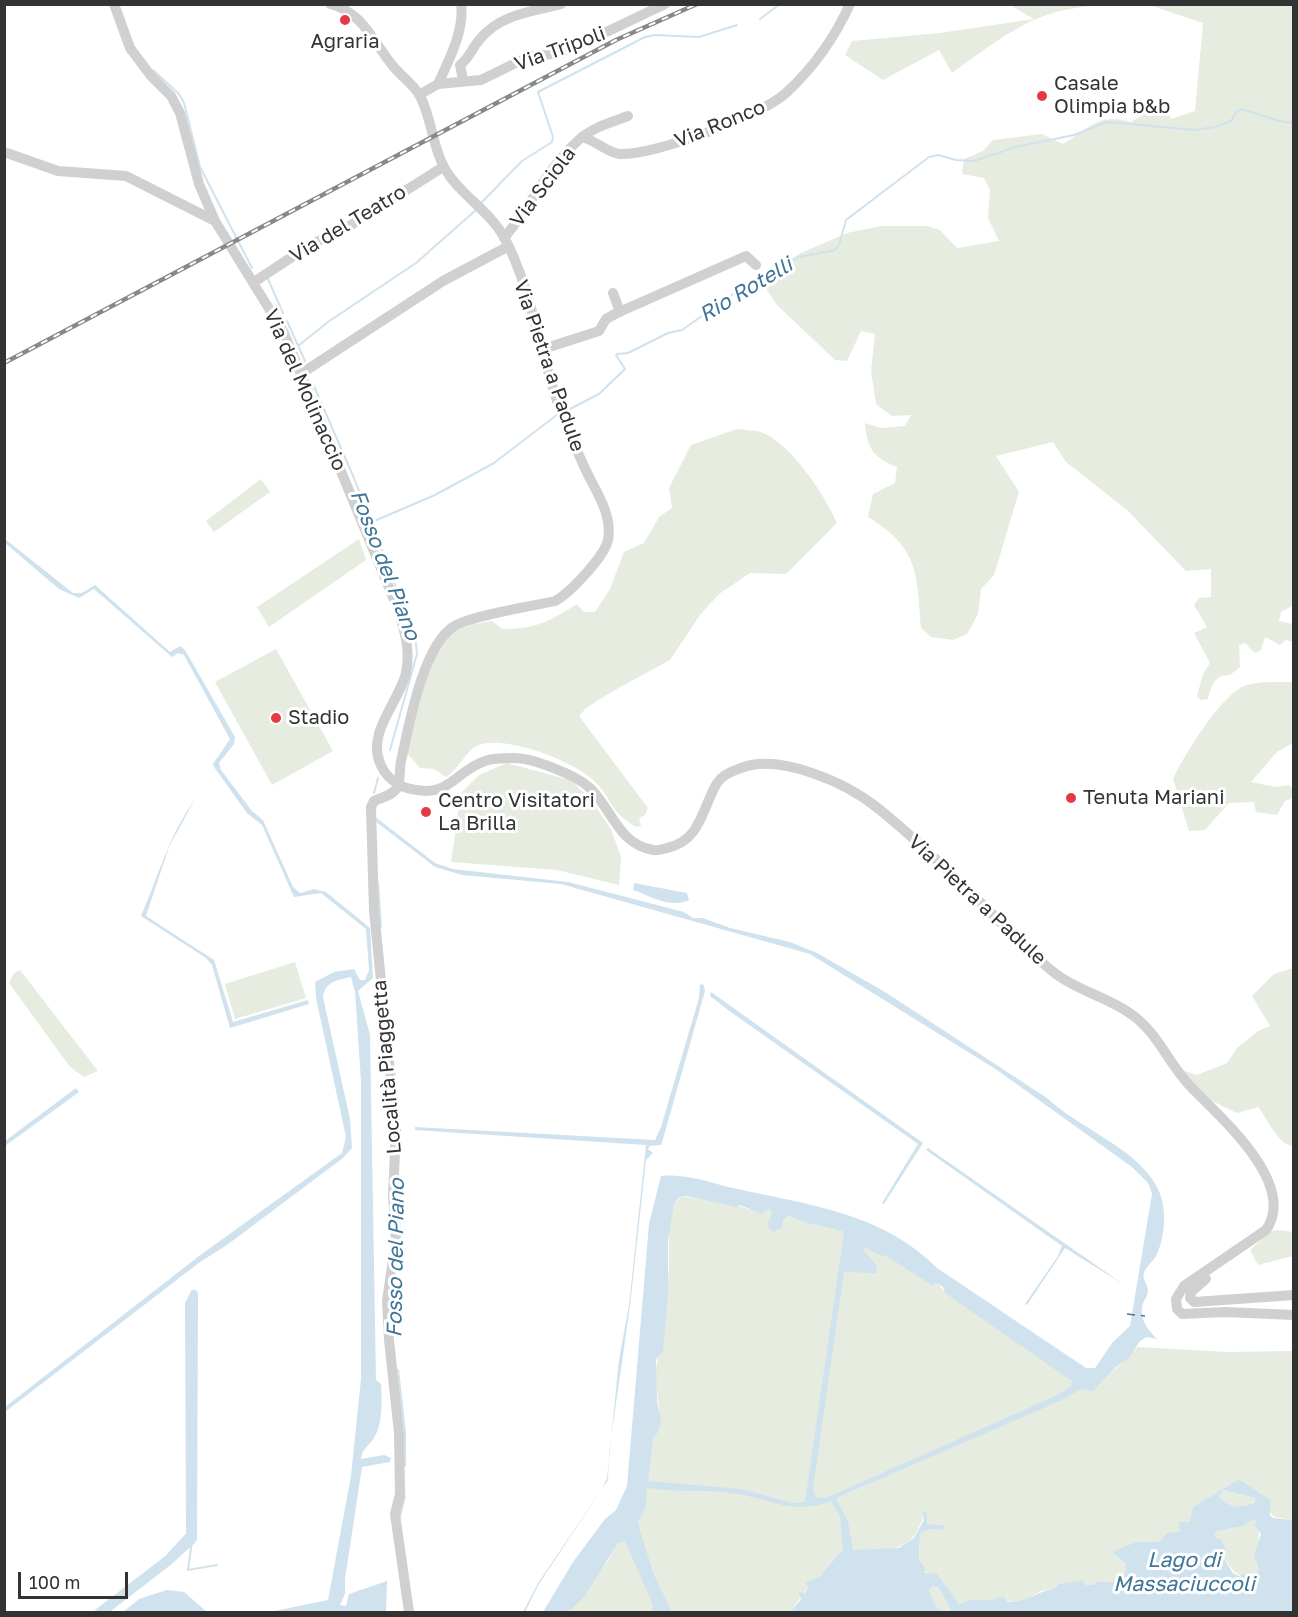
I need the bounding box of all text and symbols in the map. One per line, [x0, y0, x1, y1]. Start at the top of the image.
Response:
marker: Agraria [338, 13, 352, 27]
street label: Via Tripoli [511, 21, 609, 77]
place label: Agraria [311, 30, 379, 54]
place label: Casale Olimpia b&b [1054, 72, 1170, 119]
marker: Casale Olimpia b&b [1035, 89, 1049, 103]
street label: Via Ronco [671, 95, 769, 153]
street label: Via Sciola [505, 142, 581, 232]
street label: Via del Teatro [286, 180, 410, 268]
water label: Rio Rotelli [695, 252, 797, 328]
street label: Via Pietra a Padule [508, 277, 590, 455]
street label: Via del Molinaccio [259, 306, 351, 474]
water label: Fosso del Piano [345, 486, 425, 644]
place label: Stadio [288, 706, 349, 730]
marker: Stadio [269, 711, 283, 725]
place label: Tenuta Mariani [1083, 786, 1225, 810]
place label: Centro Visitatori La Brilla [438, 789, 595, 836]
marker: Tenuta Mariani [1064, 791, 1078, 805]
marker: Centro Visitatori La Brilla [419, 805, 433, 819]
street label: Via Pietra a Padule [903, 830, 1051, 970]
street label: Località Piaggetta [367, 979, 407, 1155]
water label: Fosso del Piano [382, 1178, 410, 1338]
water label: Lago di Massaciuccoli [1113, 1547, 1255, 1597]
scale bar [21, 1560, 130, 1598]
text: 100 m [29, 1571, 80, 1593]

